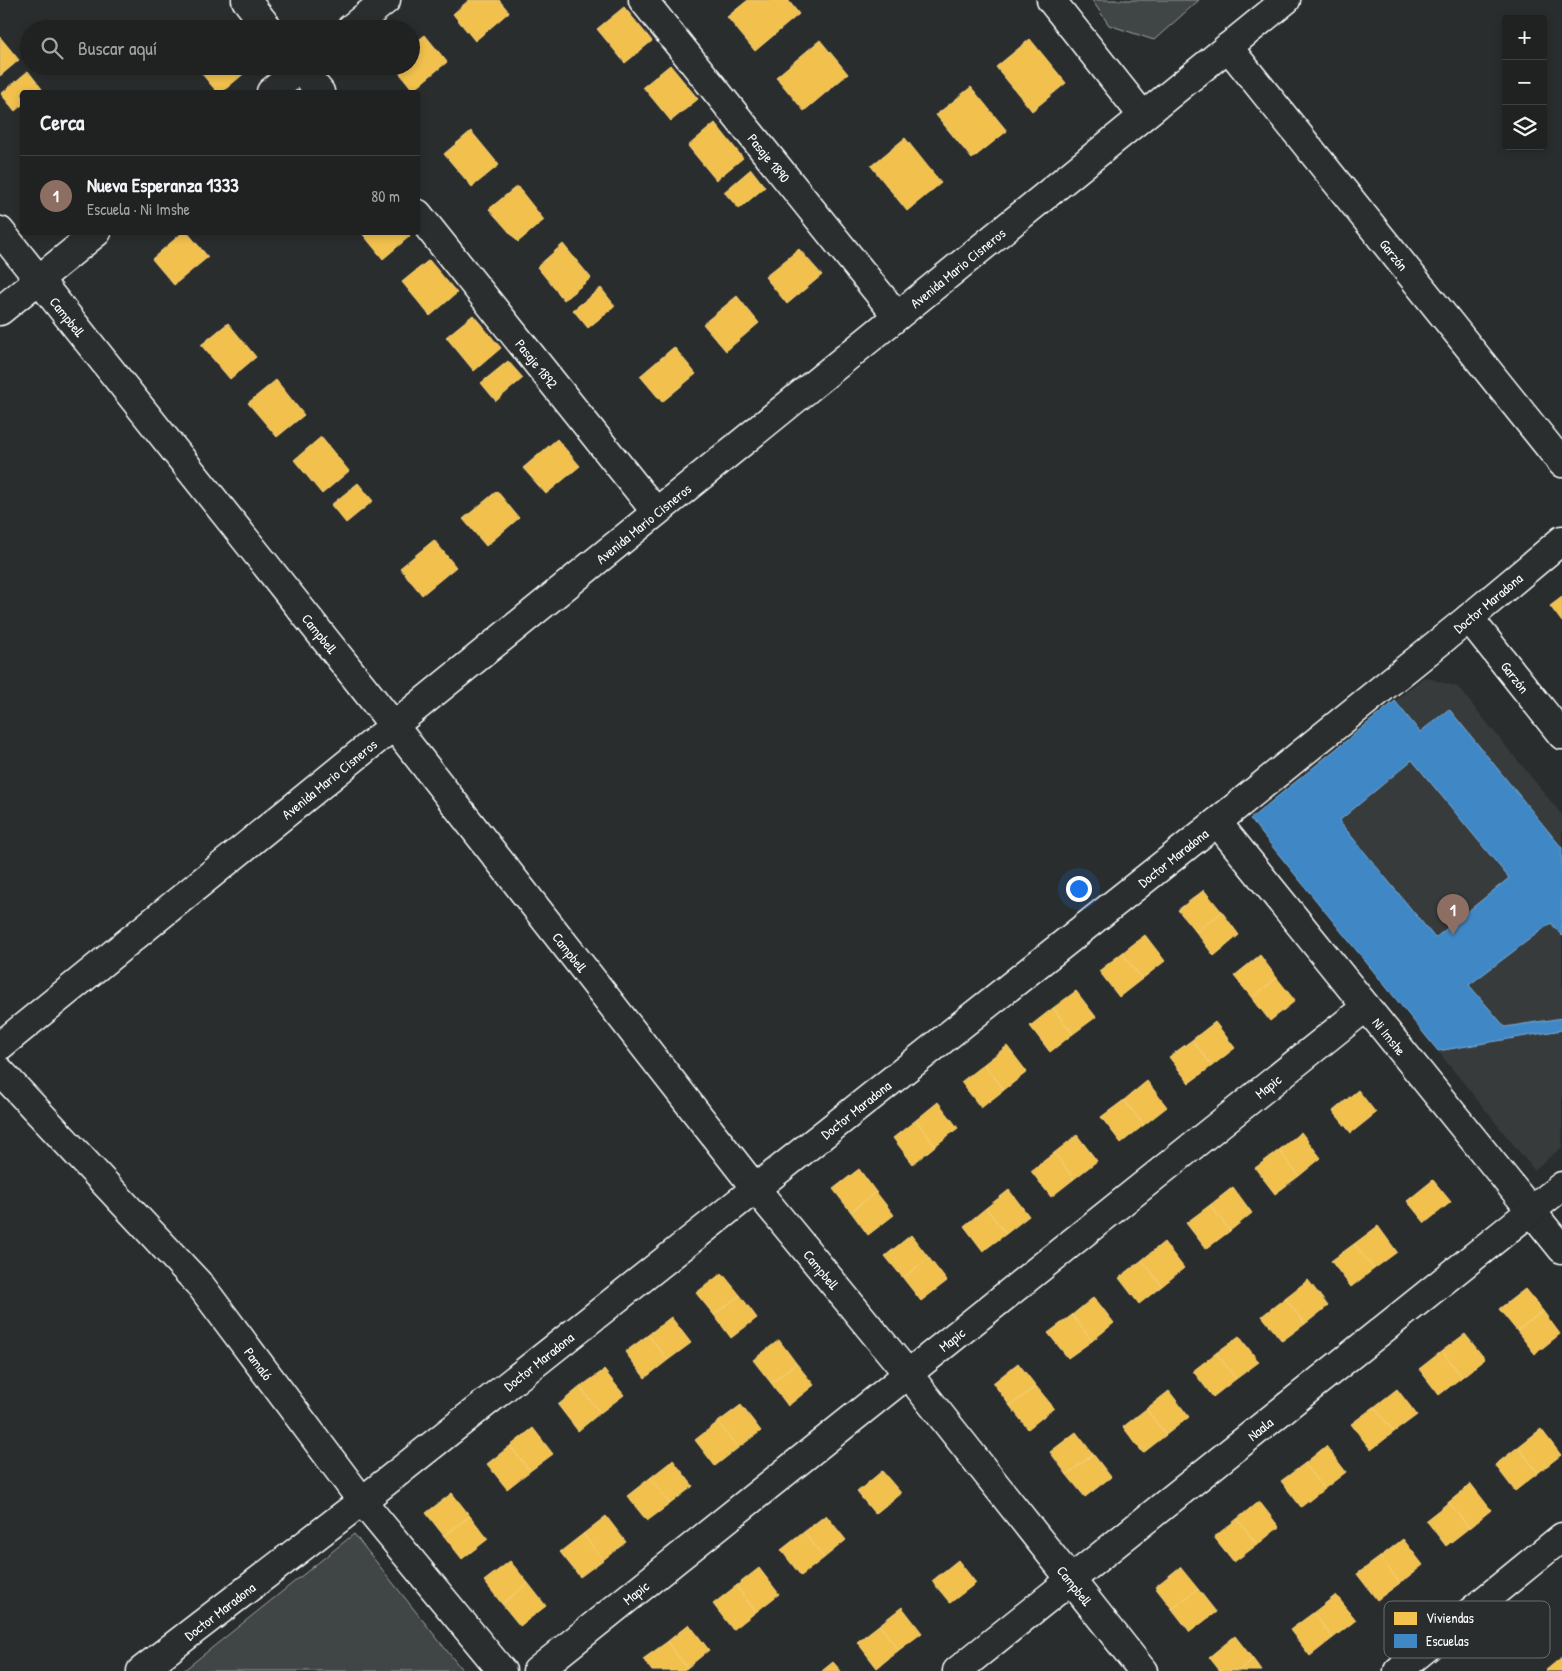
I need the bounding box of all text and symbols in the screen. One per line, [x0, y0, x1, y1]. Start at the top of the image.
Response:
map controls [1502, 15, 1547, 150]
button: + [1502, 15, 1547, 60]
search box [20, 20, 420, 75]
icon: search [38, 34, 66, 62]
text: Buscar aquí [78, 35, 157, 61]
button: − [1502, 60, 1547, 105]
button: layers [1502, 105, 1547, 150]
text: Cerca [40, 108, 84, 137]
street label: Pasaje 1890 [744, 129, 795, 186]
text: Nueva Esperanza 1333 [87, 172, 239, 198]
text: 1 [53, 185, 59, 207]
text: 80 m [371, 185, 400, 207]
text: Escuela · Ni Imshe [87, 198, 190, 220]
street label: Avenida Mario Cisneros [906, 223, 1009, 312]
street label: Garzón [1376, 235, 1413, 274]
street label: Campbell [46, 292, 90, 341]
street label: Pasaje 1892 [512, 335, 563, 392]
street label: Avenida Mario Cisneros [592, 478, 695, 567]
street label: Doctor Maradona [1449, 568, 1526, 637]
street label: Campbell [298, 609, 342, 658]
street label: Garzón [1497, 657, 1534, 697]
street label: Avenida Mario Cisneros [277, 734, 381, 823]
street label: Doctor Maradona [1134, 823, 1212, 891]
your location [1066, 876, 1092, 902]
pin: 1 [1437, 894, 1469, 935]
street label: Campbell [549, 928, 593, 976]
street label: Ni Imshe [1369, 1013, 1411, 1059]
street label: Mapic [1251, 1069, 1285, 1102]
street label: Doctor Maradona [816, 1075, 895, 1143]
street label: Campbell [800, 1245, 844, 1294]
street label: Mapic [934, 1322, 969, 1355]
street label: Doctor Maradona [499, 1327, 578, 1395]
street label: Pamaló [240, 1343, 278, 1384]
street label: Naala [1243, 1412, 1277, 1444]
street label: Campbell [1053, 1561, 1097, 1610]
street label: Mapic [618, 1576, 653, 1609]
street label: Doctor Maradona [180, 1577, 259, 1644]
legend [1384, 1601, 1550, 1658]
text: Viviendas [1426, 1608, 1474, 1627]
text: Escuelas [1426, 1631, 1469, 1650]

